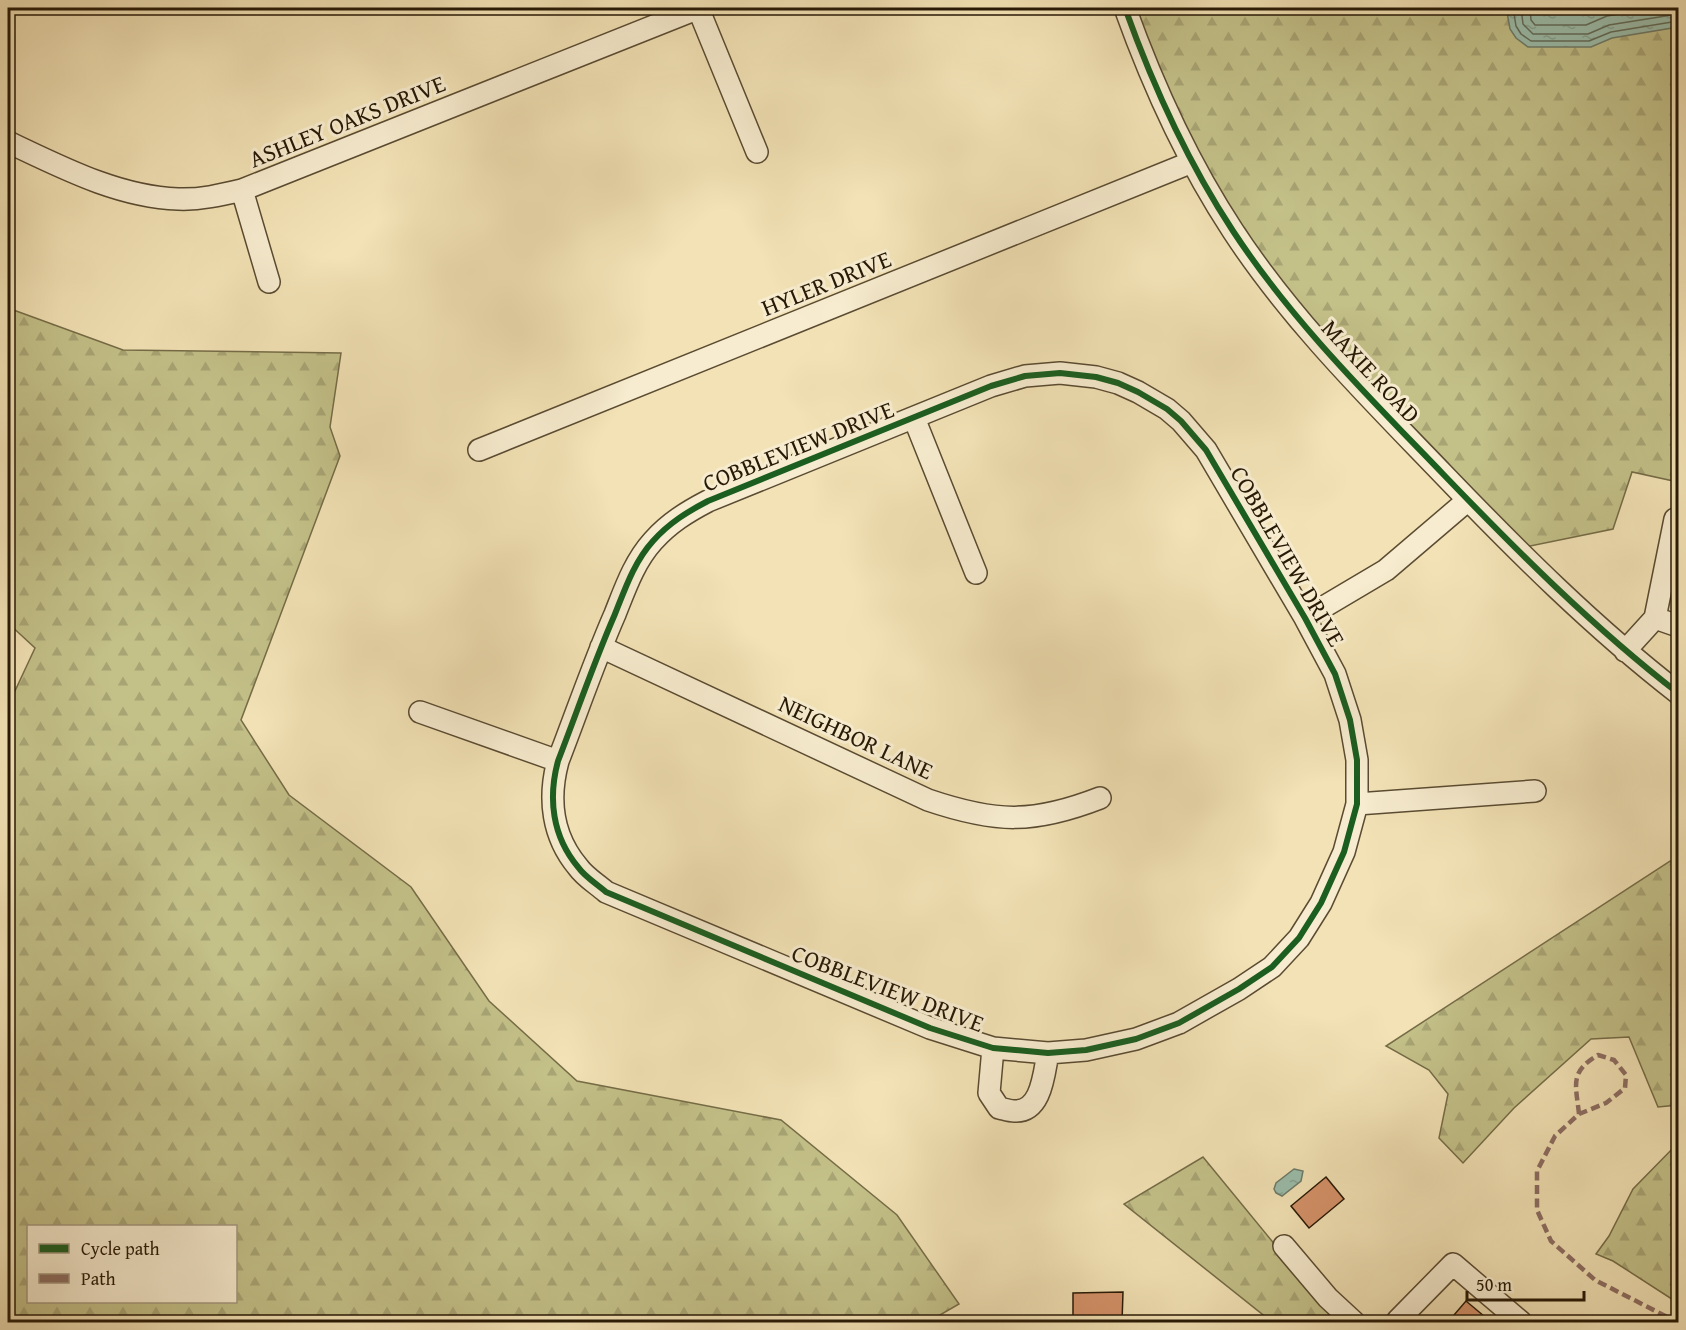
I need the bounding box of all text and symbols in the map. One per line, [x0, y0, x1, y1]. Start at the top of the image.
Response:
street label: ASHLEY OAKS DRIVE [244, 66, 450, 176]
street label: HYLER DRIVE [756, 241, 896, 325]
street label: MAXIE ROAD [1314, 311, 1428, 431]
street label: COBBLEVIEW DRIVE [697, 392, 899, 500]
street label: COBBLEVIEW DRIVE [1222, 459, 1354, 653]
street label: NEIGHBOR LANE [773, 686, 939, 788]
street label: COBBLEVIEW DRIVE [787, 935, 989, 1041]
legend [27, 1225, 237, 1303]
text: Cycle path [81, 1235, 160, 1262]
scale bar [1467, 1264, 1584, 1302]
text: Path [81, 1265, 116, 1292]
text: 50 m [1476, 1271, 1512, 1298]

